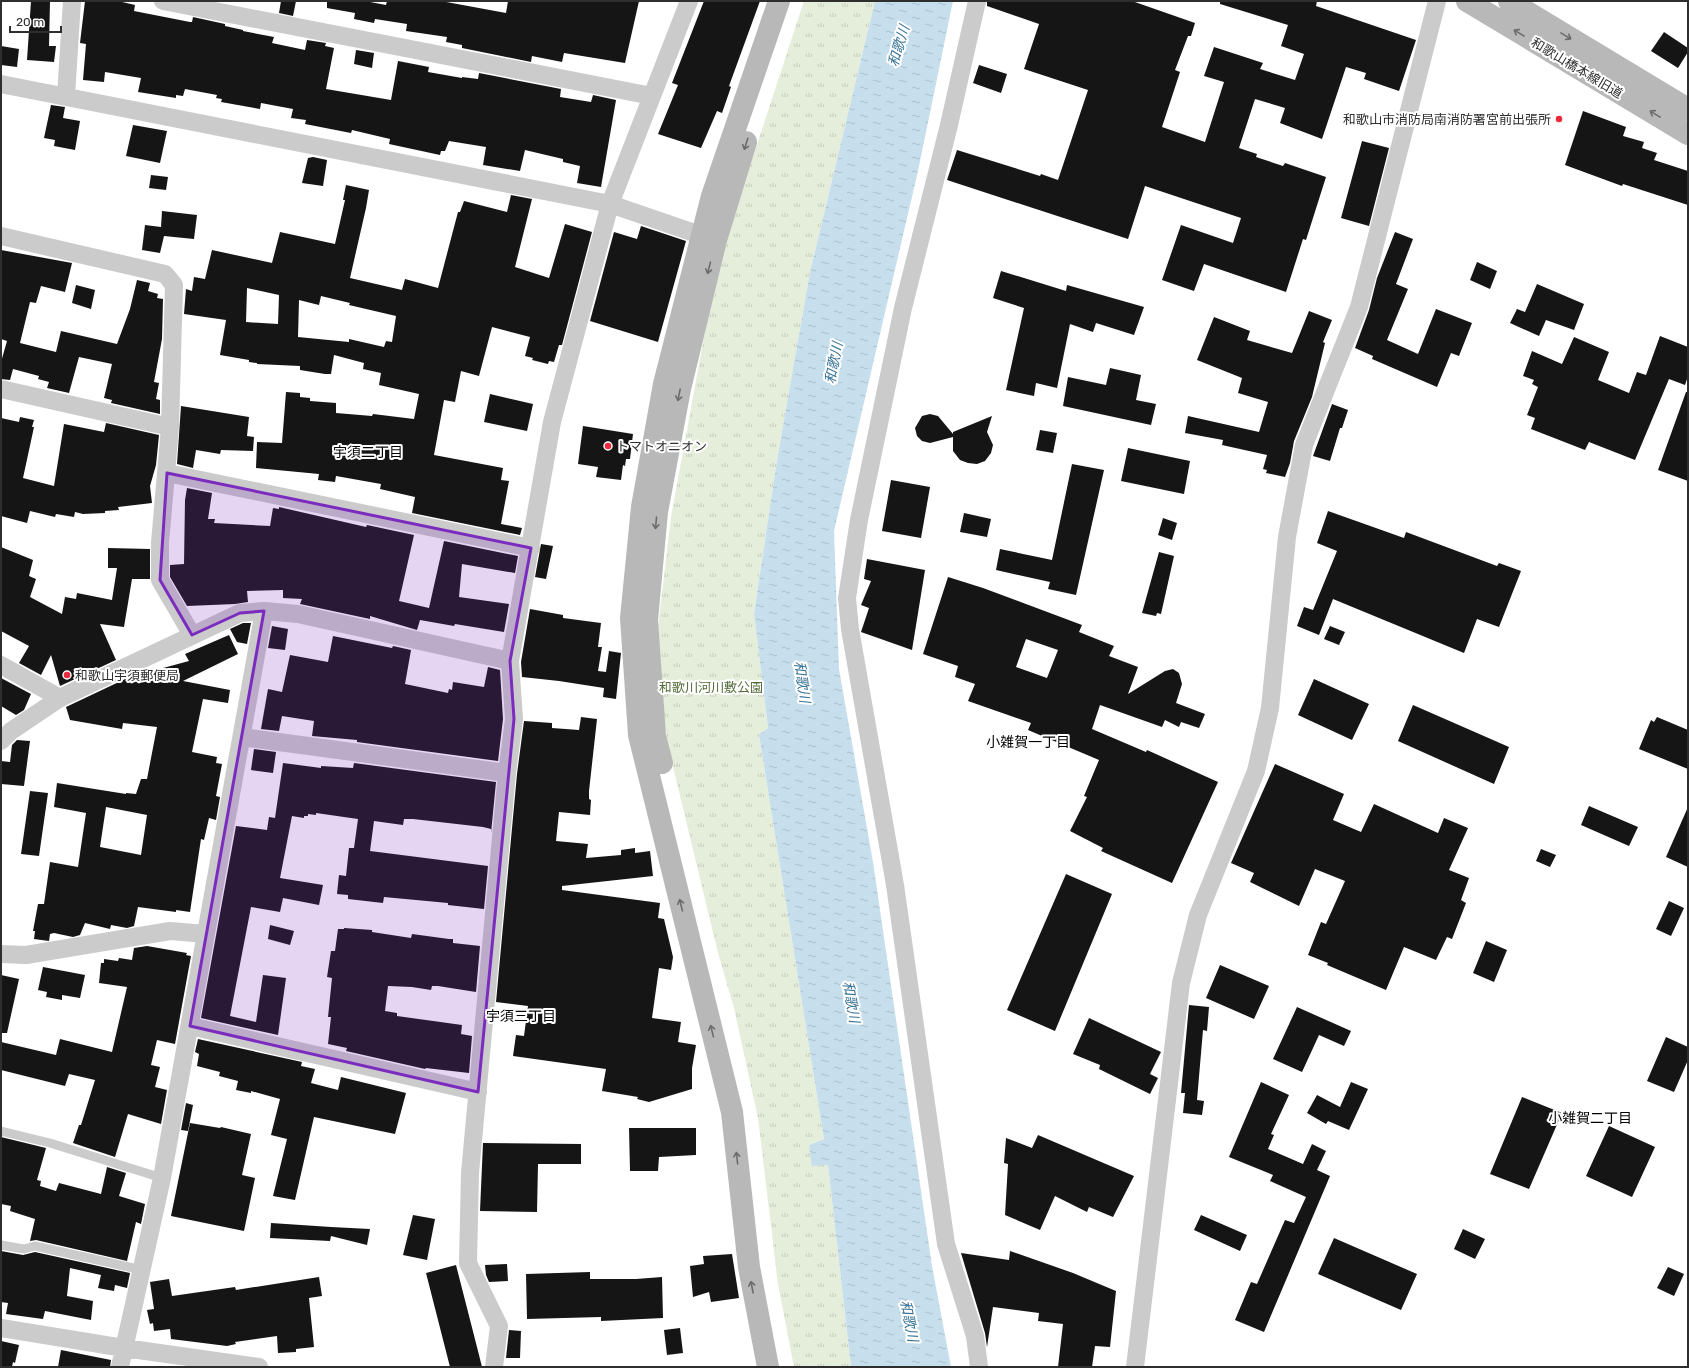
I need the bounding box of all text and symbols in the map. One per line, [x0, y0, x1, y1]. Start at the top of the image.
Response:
scale bar [10, 8, 61, 34]
text: 20 m [16, 15, 44, 29]
water label: 和歌川 [885, 22, 914, 69]
one-way arrow [1513, 28, 1525, 36]
one-way arrow [1560, 32, 1572, 40]
street label: 和歌山橋本線旧道 [1529, 35, 1625, 101]
one-way arrow [1649, 110, 1661, 118]
place label: 和歌山市消防局南消防署宮前出張所 [1343, 112, 1551, 127]
marker: 和歌山市消防局南消防署宮前出張所 [1554, 114, 1564, 124]
one-way arrow [741, 137, 749, 149]
one-way arrow [705, 262, 712, 275]
water label: 和歌川 [822, 339, 847, 385]
one-way arrow [674, 388, 682, 401]
place label: トマトオニオン [616, 439, 707, 454]
marker: トマトオニオン [603, 441, 613, 451]
district label: 宇須二丁目 [333, 444, 403, 461]
one-way arrow [653, 516, 660, 529]
water label: 和歌川 [791, 660, 814, 706]
place label: 和歌山宇須郵便局 [75, 668, 179, 683]
marker: 和歌山宇須郵便局 [62, 670, 72, 680]
park label: 和歌川河川敷公園 [659, 680, 763, 695]
district label: 小雑賀一丁目 [986, 734, 1070, 751]
one-way arrow [676, 899, 684, 912]
water label: 和歌川 [839, 980, 863, 1026]
district label: 宇須三丁目 [486, 1008, 556, 1025]
one-way arrow [708, 1025, 715, 1038]
district label: 小雑賀二丁目 [1548, 1110, 1632, 1127]
one-way arrow [733, 1152, 741, 1165]
one-way arrow [748, 1281, 756, 1294]
water label: 和歌川 [897, 1299, 922, 1345]

